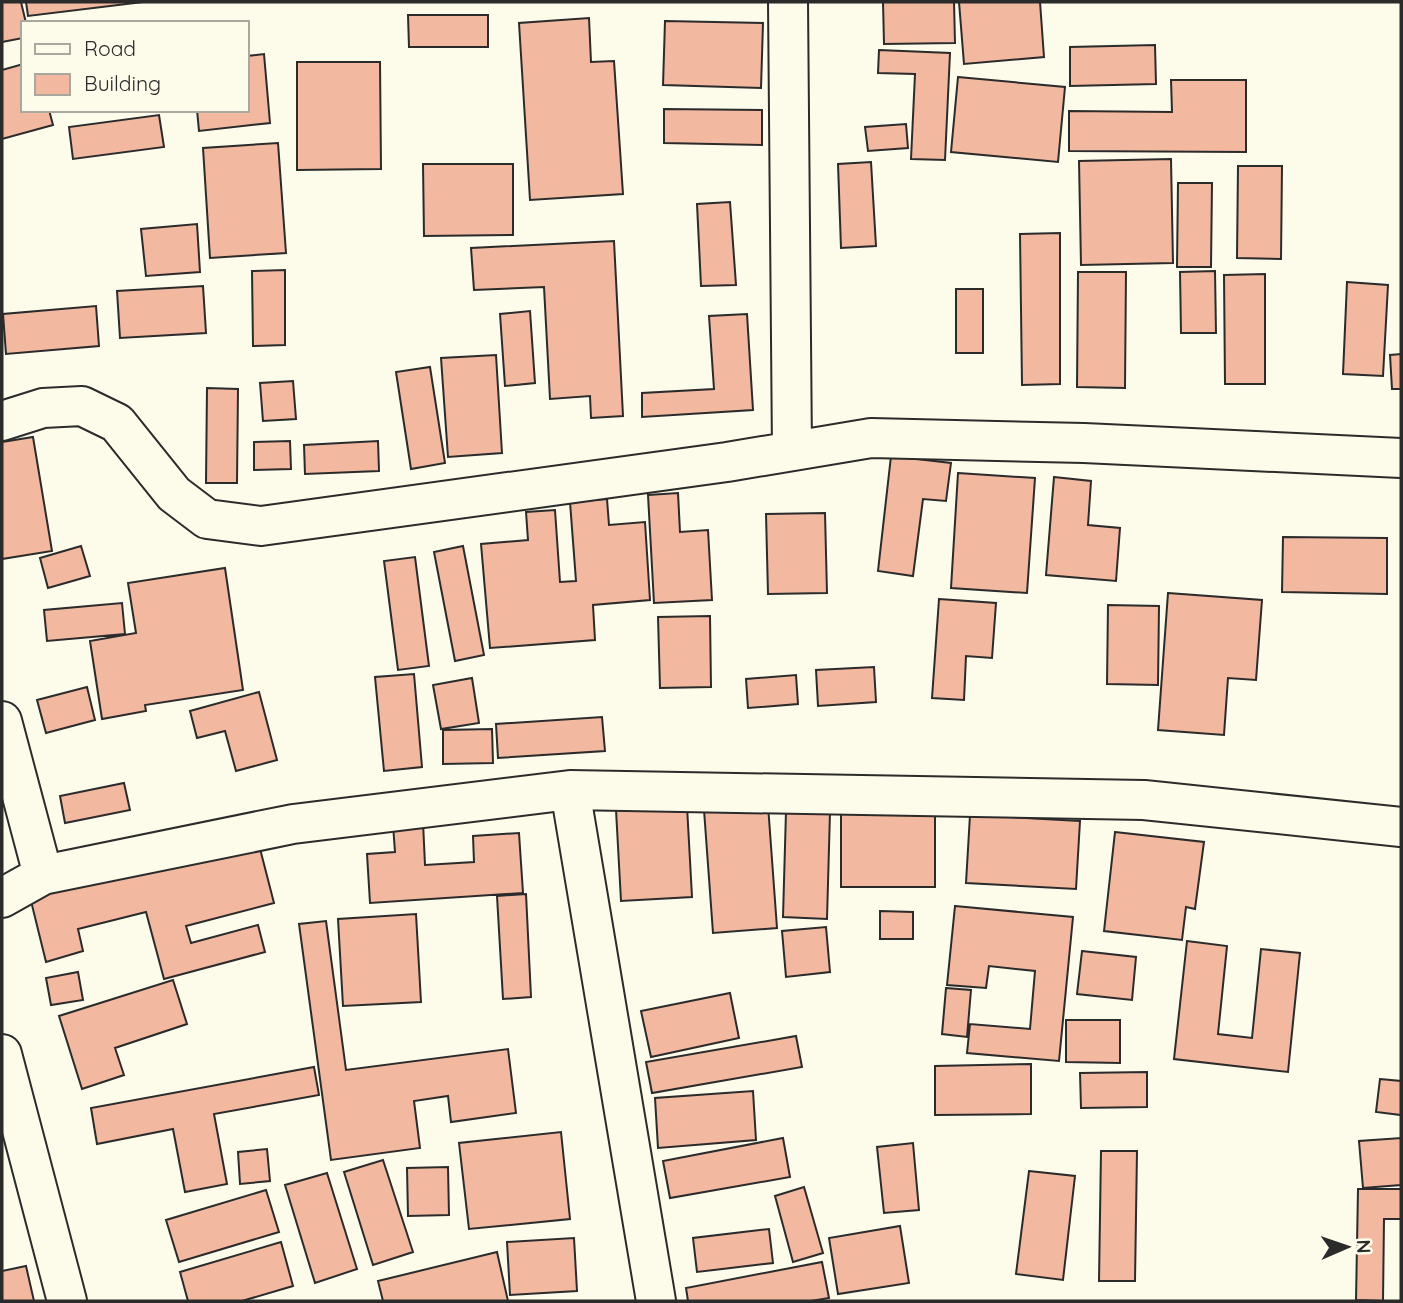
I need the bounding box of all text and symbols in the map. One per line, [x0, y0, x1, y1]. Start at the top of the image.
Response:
legend [21, 21, 248, 112]
text: Road [84, 35, 136, 61]
text: Building [84, 70, 161, 96]
north arrow [1312, 1212, 1382, 1282]
text: N [1352, 1239, 1376, 1254]

